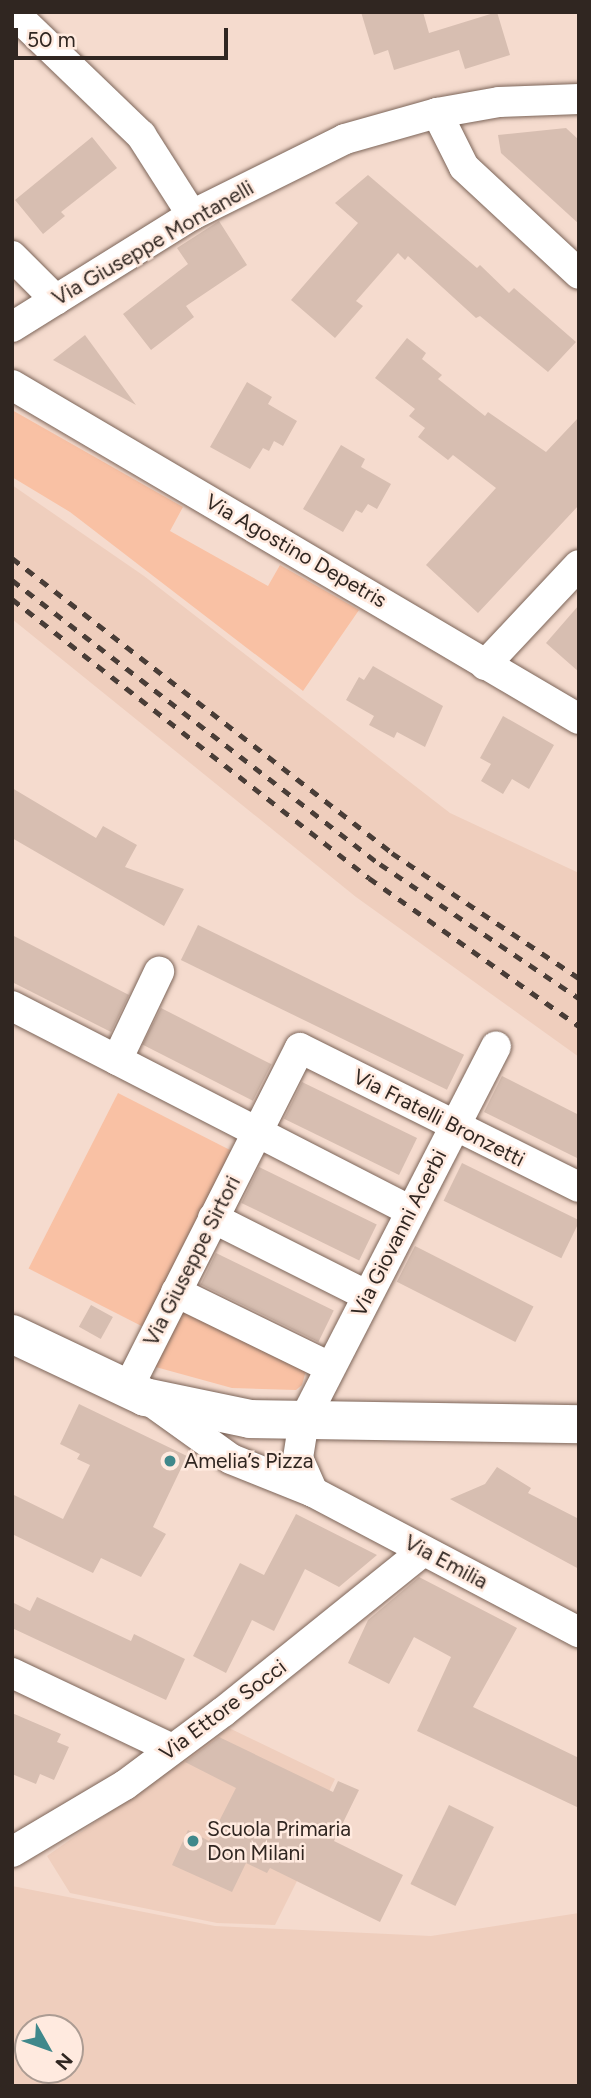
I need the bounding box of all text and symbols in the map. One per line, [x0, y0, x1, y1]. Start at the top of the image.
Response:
scale bar [18, 14, 231, 58]
text: 50 m [27, 27, 76, 52]
street label: Via Giuseppe Montanelli [48, 175, 258, 311]
street label: Via Agostino Depetris [201, 489, 391, 613]
street label: Via Fratelli Bronzetti [349, 1064, 529, 1172]
street label: Via Giovanni Acerbi [346, 1145, 452, 1321]
street label: Via Giuseppe Sirtori [138, 1172, 246, 1350]
place label: Amelia’s Pizza [184, 1448, 313, 1474]
marker: Amelia’s Pizza [162, 1453, 178, 1469]
street label: Via Emilia [400, 1530, 492, 1594]
street label: Via Ettore Socci [155, 1654, 291, 1766]
place label: Scuola Primaria Don Milani [207, 1816, 351, 1866]
marker: Scuola Primaria Don Milani [185, 1833, 201, 1849]
north arrow [14, 2014, 84, 2084]
text: N [50, 2049, 77, 2075]

